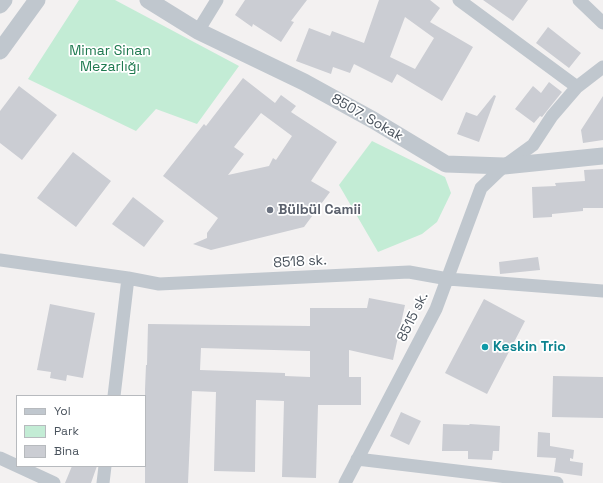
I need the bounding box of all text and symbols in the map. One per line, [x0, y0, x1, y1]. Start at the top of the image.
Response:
park label: Mimar Sinan Mezarlığı [69, 43, 151, 76]
street label: 8507. Sokak [328, 91, 406, 145]
place label: Bülbül Camii [278, 202, 361, 218]
marker: Bülbül Camii [265, 205, 275, 215]
street label: 8518 sk. [273, 252, 327, 272]
street label: 8515 sk. [394, 289, 432, 345]
place label: Keskin Trio [493, 339, 566, 355]
marker: Keskin Trio [480, 342, 490, 352]
legend [16, 395, 146, 467]
text: Yol [54, 403, 71, 419]
text: Park [54, 423, 79, 439]
text: Bina [54, 443, 79, 459]

